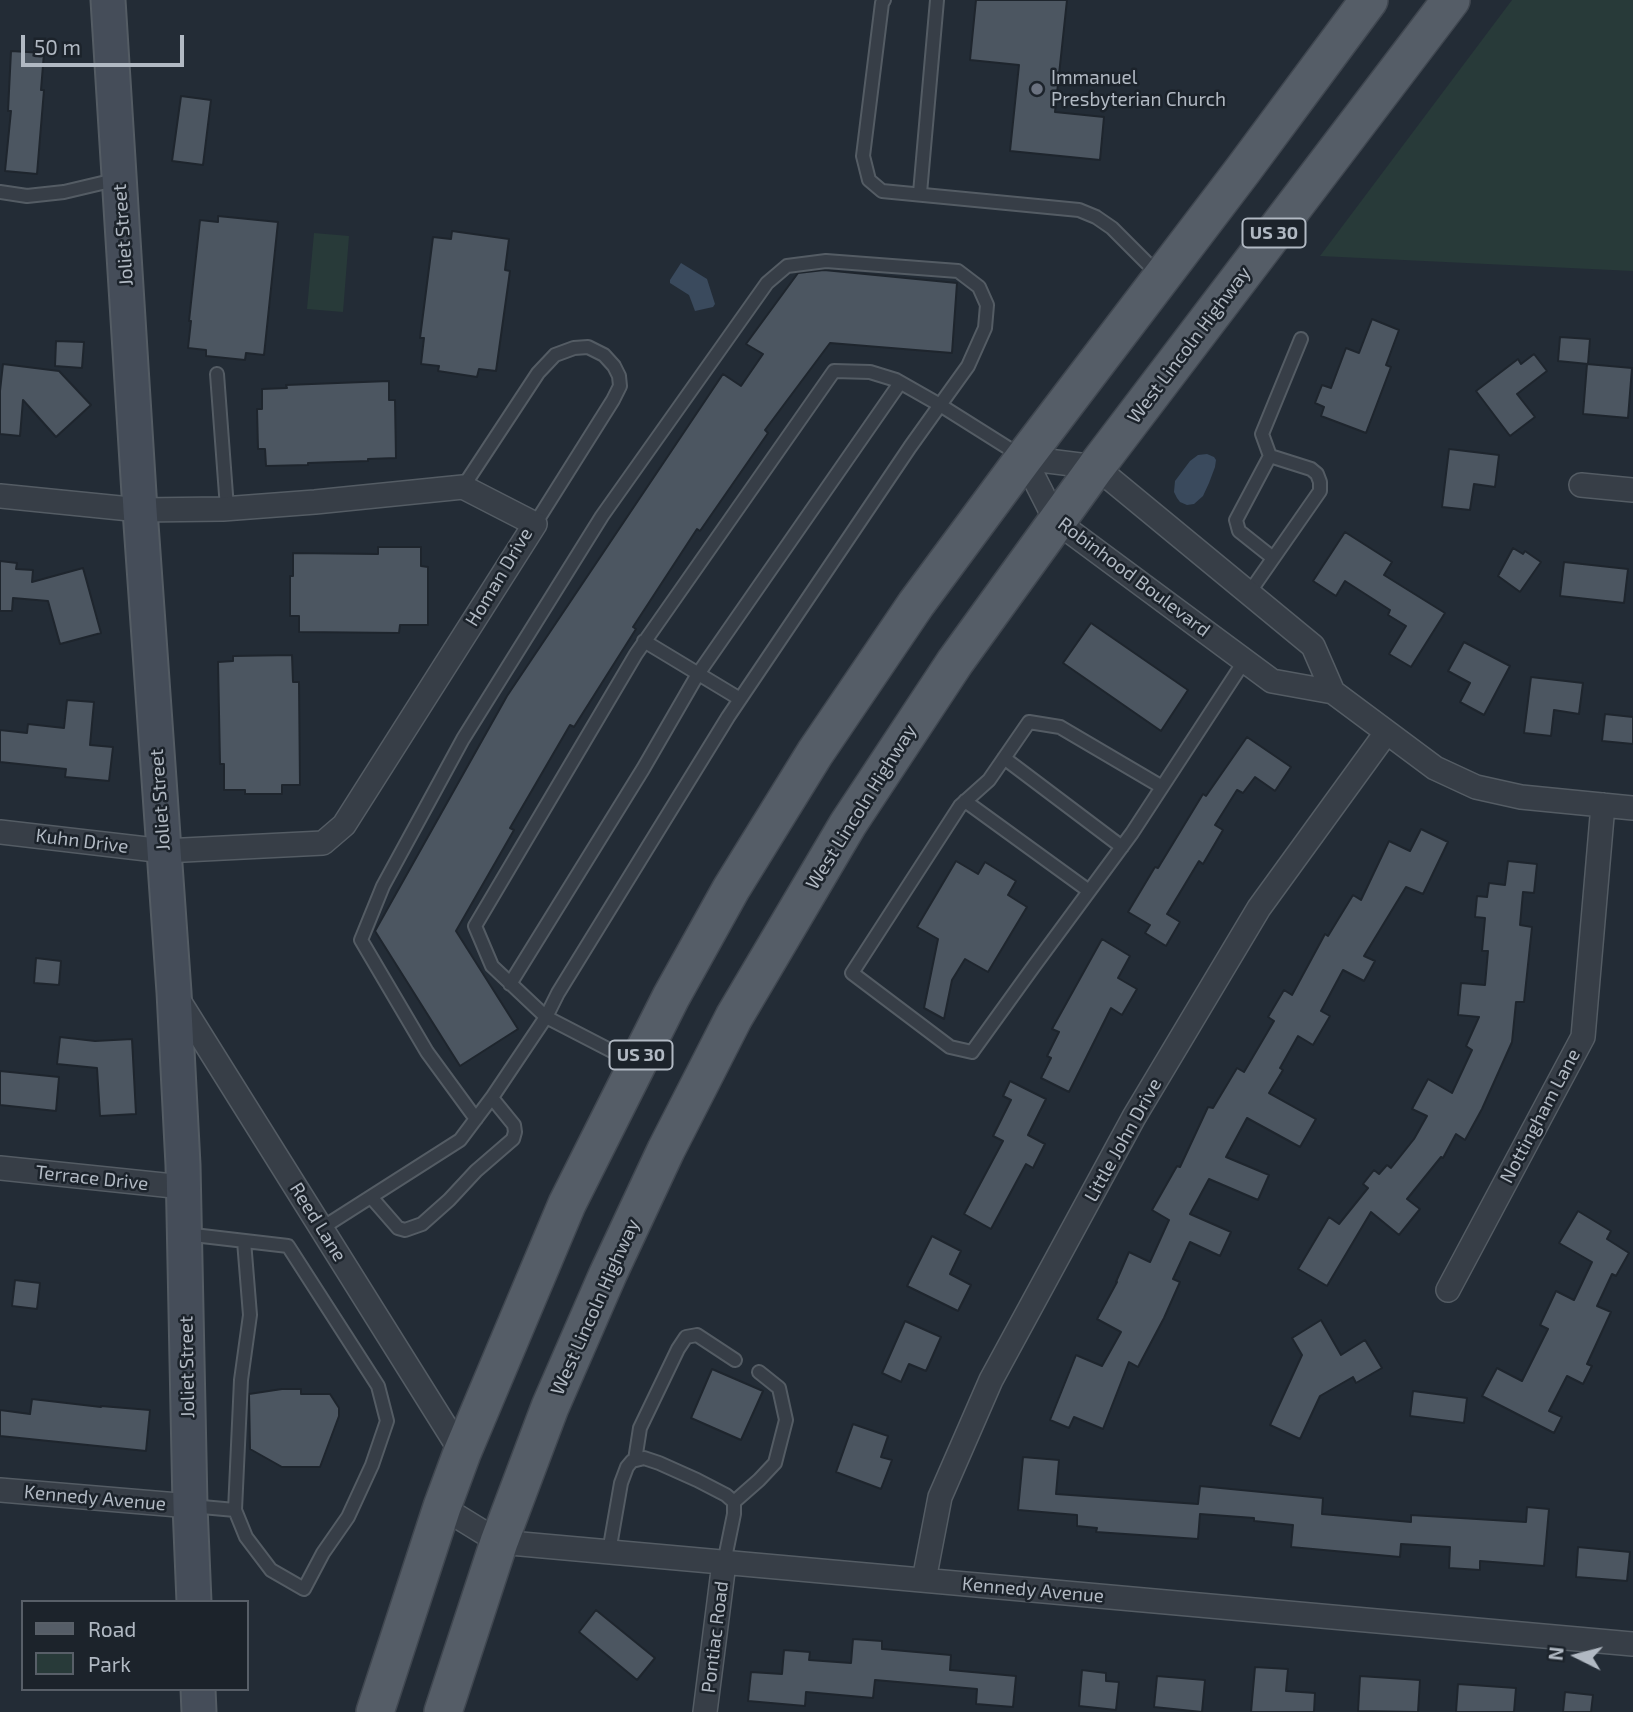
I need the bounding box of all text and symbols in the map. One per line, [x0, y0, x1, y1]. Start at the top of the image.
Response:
scale bar [24, 21, 187, 65]
text: 50 m [34, 34, 81, 59]
place label: Immanuel Presbyterian Church [1051, 67, 1226, 111]
marker: Immanuel Presbyterian Church [1029, 81, 1045, 97]
street label: Joliet Street [108, 183, 138, 287]
road number: US 30 [1242, 218, 1306, 247]
street label: West Lincoln Highway [1123, 262, 1255, 428]
street label: Robinhood Boulevard [1053, 512, 1215, 642]
street label: Homan Drive [461, 524, 537, 630]
street label: West Lincoln Highway [801, 720, 921, 894]
street label: Joliet Street [145, 748, 175, 852]
street label: Kuhn Drive [34, 824, 130, 858]
road number: US 30 [610, 1040, 672, 1070]
street label: Nottingham Lane [1495, 1045, 1585, 1187]
street label: Little John Drive [1080, 1074, 1166, 1206]
street label: Terrace Drive [34, 1161, 150, 1195]
street label: Reed Lane [285, 1178, 351, 1266]
street label: West Lincoln Highway [546, 1215, 644, 1399]
street label: Joliet Street [175, 1316, 199, 1418]
street label: Kennedy Avenue [23, 1480, 167, 1516]
street label: Kennedy Avenue [961, 1572, 1105, 1608]
street label: Pontiac Road [697, 1580, 733, 1694]
legend [21, 1600, 248, 1691]
text: Road [88, 1616, 136, 1641]
north arrow [1542, 1621, 1612, 1691]
text: N [1543, 1646, 1568, 1662]
text: Park [88, 1651, 131, 1676]

